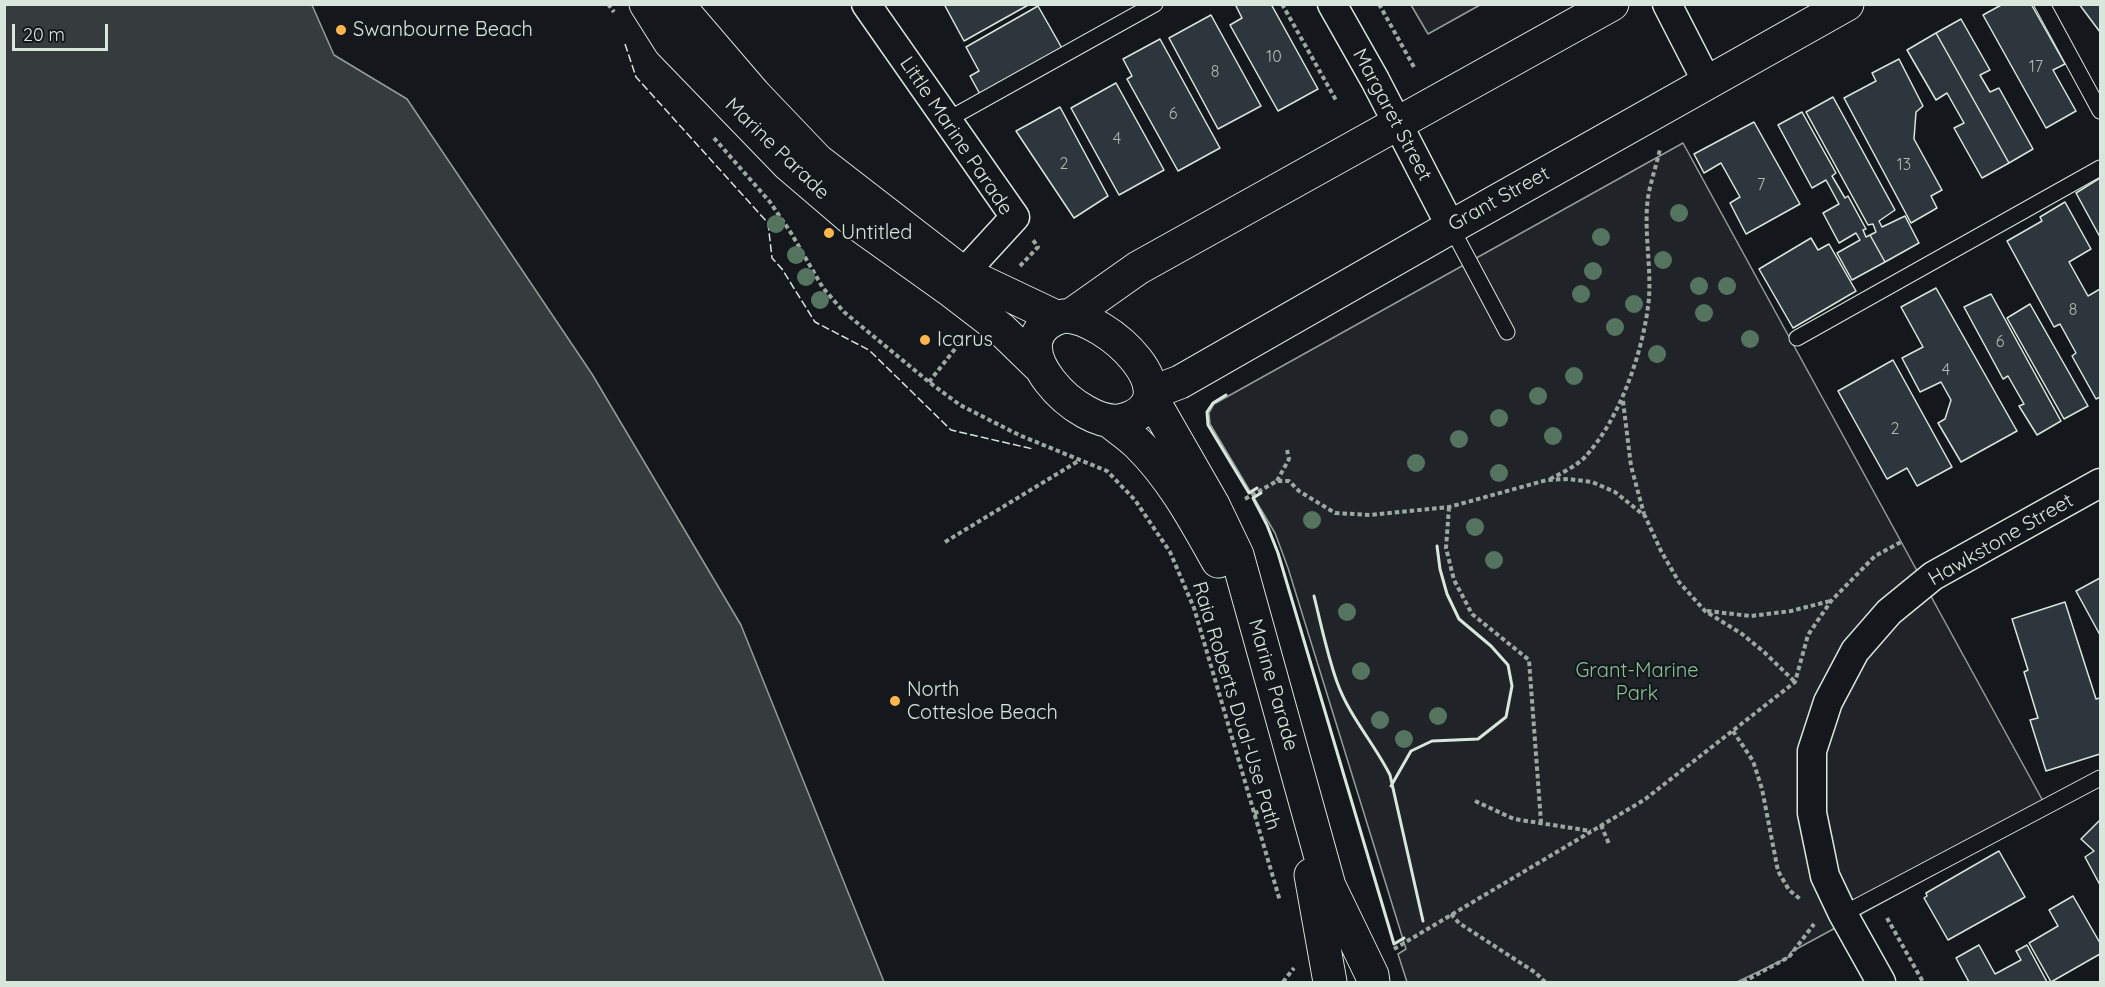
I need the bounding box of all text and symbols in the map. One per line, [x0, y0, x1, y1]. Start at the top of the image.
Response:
scale bar [15, 12, 111, 50]
place label: Swanbourne Beach [353, 18, 533, 42]
text: 20 m [23, 23, 65, 46]
marker: Swanbourne Beach [334, 23, 348, 37]
street label: Margaret Street [1347, 45, 1437, 185]
house number: 10 [1266, 47, 1282, 67]
street label: Little Marine Parade [894, 52, 1018, 220]
house number: 17 [2029, 57, 2043, 77]
house number: 8 [1211, 62, 1219, 82]
street label: Marine Parade [720, 93, 834, 205]
house number: 6 [1169, 104, 1177, 124]
house number: 4 [1113, 129, 1121, 149]
house number: 2 [1060, 154, 1068, 174]
house number: 13 [1897, 155, 1911, 175]
street label: Grant Street [1444, 161, 1554, 237]
house number: 7 [1757, 175, 1765, 195]
place label: Untitled [841, 221, 912, 245]
marker: Untitled [822, 226, 836, 240]
house number: 8 [2069, 300, 2077, 320]
place label: Icarus [937, 328, 993, 352]
house number: 6 [1996, 332, 2004, 352]
marker: Icarus [918, 333, 932, 347]
house number: 4 [1942, 360, 1950, 380]
house number: 2 [1891, 419, 1899, 439]
street label: Hawkstone Street [1924, 489, 2078, 591]
street label: Raia Roberts Dual-Use Path [1187, 579, 1285, 833]
street label: Marine Parade [1243, 616, 1303, 754]
park label: Grant-Marine Park [1575, 659, 1699, 706]
place label: North Cottesloe Beach [907, 678, 1058, 725]
marker: North Cottesloe Beach [888, 694, 902, 708]

